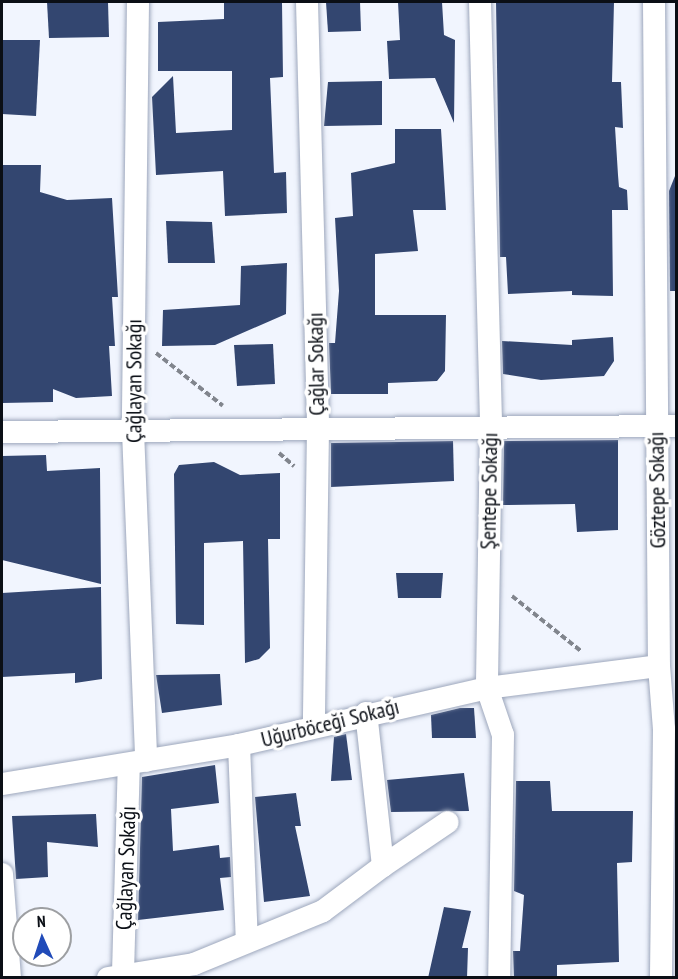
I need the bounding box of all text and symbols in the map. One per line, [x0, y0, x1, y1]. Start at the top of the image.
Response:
street label: Çağlar Sokağı [302, 312, 330, 416]
street label: Çağlayan Sokağı [121, 319, 147, 443]
street label: Göztepe Sokağı [643, 431, 671, 549]
street label: Şentepe Sokağı [475, 432, 503, 550]
street label: Uğurböceği Sokağı [258, 693, 402, 753]
street label: Çağlayan Sokağı [111, 806, 141, 930]
north arrow [12, 907, 72, 967]
text: N [36, 911, 46, 931]

